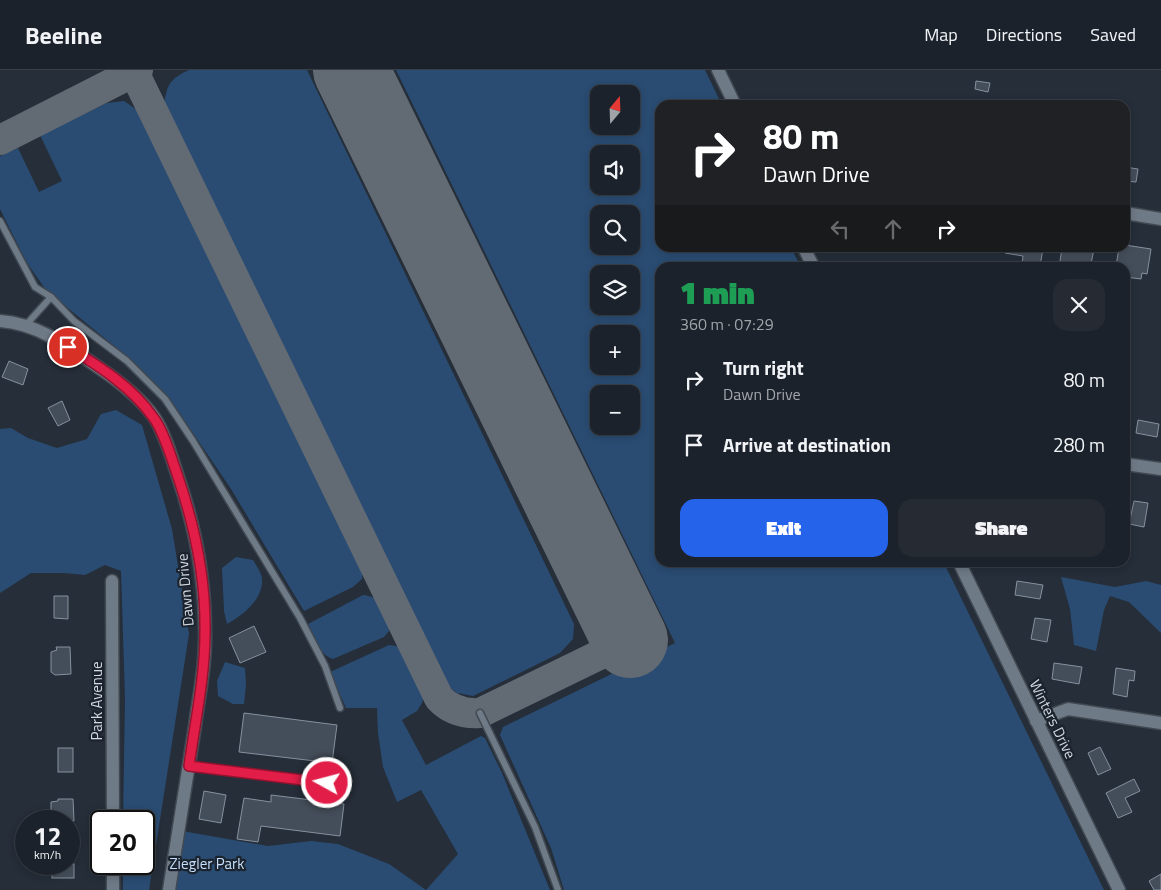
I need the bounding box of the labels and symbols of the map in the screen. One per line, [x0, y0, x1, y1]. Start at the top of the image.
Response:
north arrow [590, 85, 640, 135]
pin [47, 326, 89, 368]
street label: Dawn Drive [170, 553, 200, 627]
street label: Park Avenue [85, 662, 108, 740]
street label: Winters Drive [1024, 675, 1082, 763]
position arrow [300, 756, 352, 808]
speed limit sign: 20 [90, 810, 155, 875]
park label: Ziegler Park [170, 852, 244, 875]

